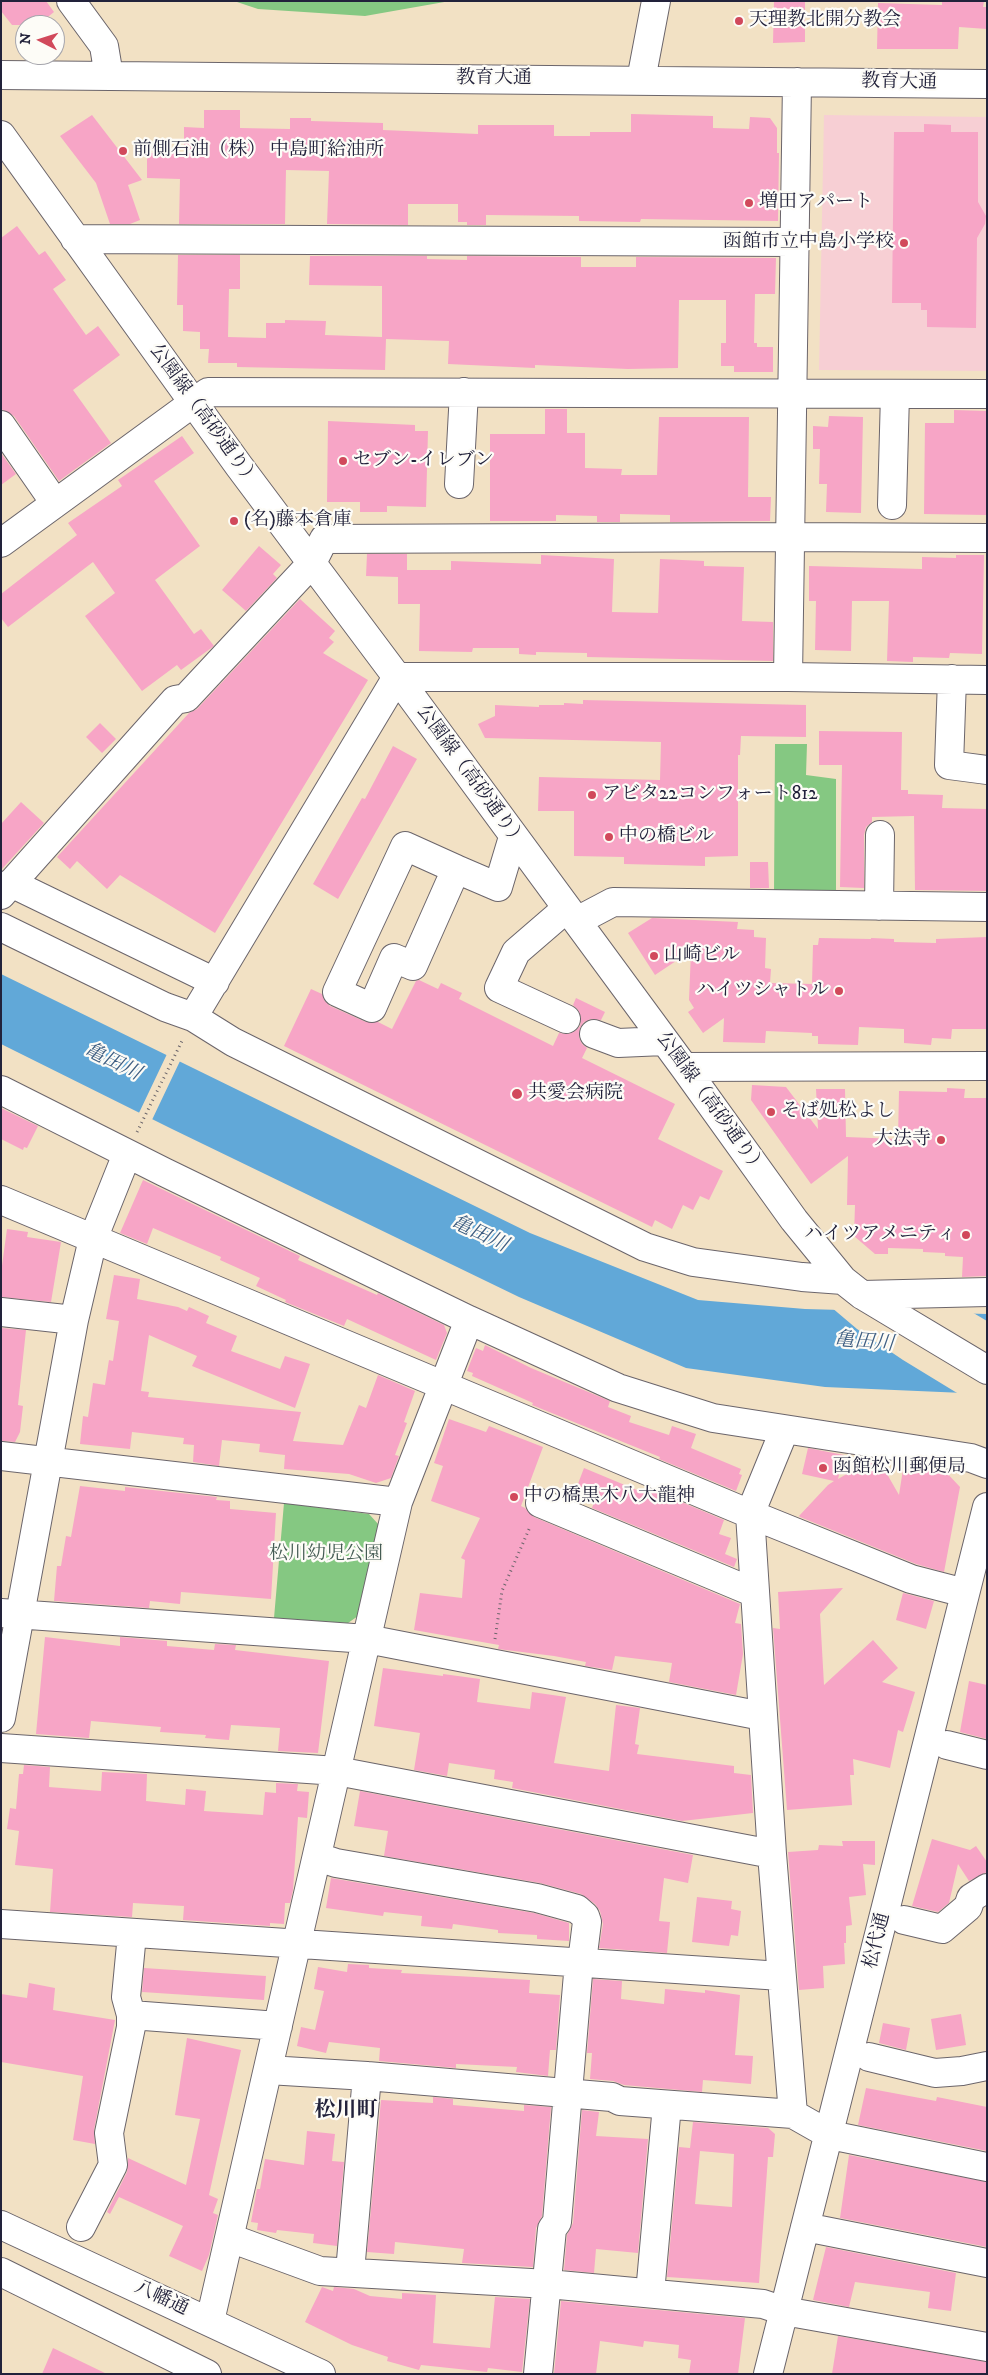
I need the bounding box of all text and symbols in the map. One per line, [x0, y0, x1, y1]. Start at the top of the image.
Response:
place label: 天理教北開分教会 [749, 10, 901, 32]
north arrow [15, 15, 65, 65]
marker: 天理教北開分教会 [733, 15, 745, 27]
text: N [17, 32, 36, 45]
street label: 教育大通 [456, 68, 532, 90]
street label: 教育大通 [861, 71, 937, 95]
place label: 前側石油（株） 中島町給油所 [133, 140, 384, 162]
marker: 前側石油（株） 中島町給油所 [117, 145, 129, 157]
place label: 増田アパート [759, 192, 873, 214]
marker: 増田アパート [743, 197, 755, 209]
place label: 函館市立中島小学校 [723, 232, 894, 254]
marker: 函館市立中島小学校 [898, 237, 910, 249]
street label: 公園線（高砂通り） [144, 340, 262, 492]
place label: セブン-イレブン [353, 450, 494, 472]
marker: セブン-イレブン [337, 455, 349, 467]
place label: (名)藤本倉庫 [244, 510, 352, 532]
marker: (名)藤本倉庫 [228, 515, 240, 527]
street label: 公園線（高砂通り） [411, 701, 529, 853]
place label: アビタ22コンフォート812 [602, 784, 817, 806]
marker: アビタ22コンフォート812 [586, 789, 598, 801]
place label: 中の橋ビル [619, 826, 714, 848]
marker: 中の橋ビル [603, 831, 615, 843]
place label: 山崎ビル [664, 945, 740, 967]
marker: 山崎ビル [648, 950, 660, 962]
place label: ハイツシャトル [696, 980, 829, 1002]
marker: ハイツシャトル [833, 985, 845, 997]
street label: 公園線（高砂通り） [651, 1028, 769, 1180]
water label: 亀田川 [80, 1039, 144, 1087]
place label: 共愛会病院 [528, 1083, 623, 1105]
marker: 共愛会病院 [510, 1087, 524, 1101]
place label: そば処松よし [781, 1101, 895, 1123]
marker: そば処松よし [765, 1106, 777, 1118]
place label: 大法寺 [874, 1129, 931, 1151]
marker: 大法寺 [935, 1134, 947, 1146]
water label: 亀田川 [447, 1211, 511, 1259]
place label: ハイツアメニティ [804, 1224, 956, 1246]
marker: ハイツアメニティ [960, 1229, 972, 1241]
water label: 亀田川 [833, 1328, 895, 1358]
place label: 函館松川郵便局 [833, 1457, 966, 1479]
marker: 函館松川郵便局 [817, 1462, 829, 1474]
place label: 中の橋黒木八大龍神 [524, 1486, 695, 1508]
marker: 中の橋黒木八大龍神 [508, 1491, 520, 1503]
park label: 松川幼児公園 [269, 1544, 383, 1566]
street label: 松代通 [860, 1911, 896, 1971]
district label: 松川町 [315, 2099, 377, 2125]
street label: 八幡通 [130, 2277, 192, 2321]

